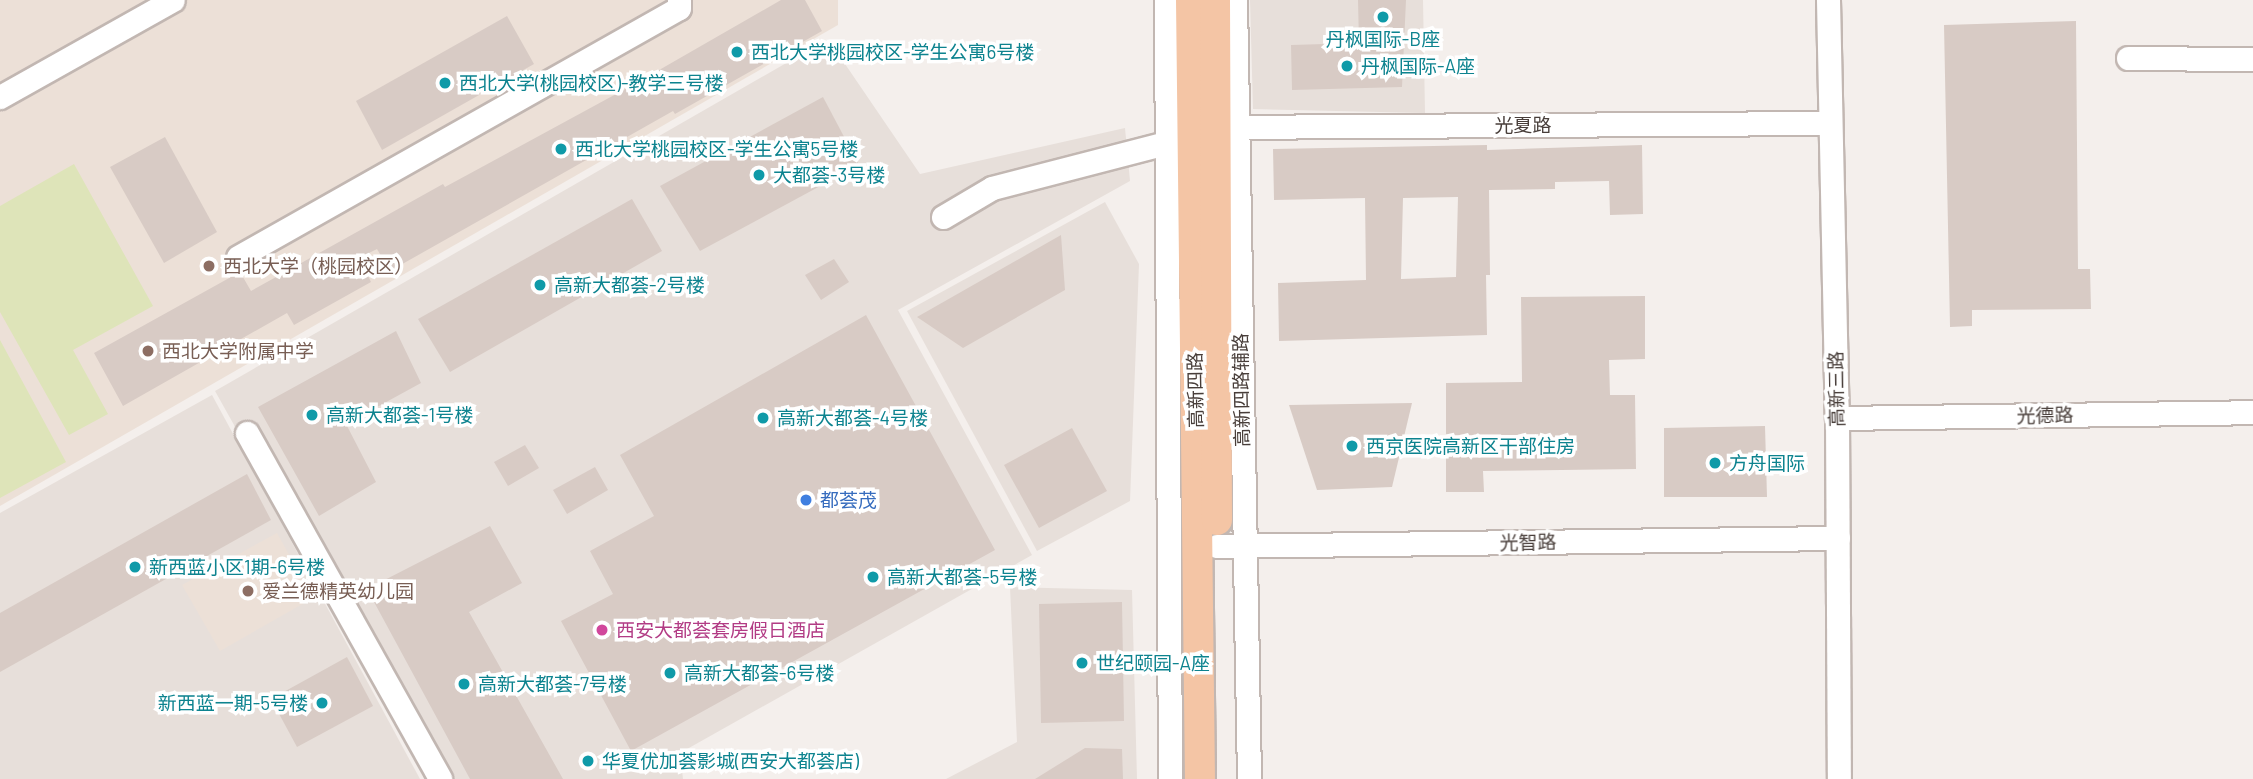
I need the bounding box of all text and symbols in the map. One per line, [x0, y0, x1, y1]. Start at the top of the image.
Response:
marker: 丹枫国际-B座 [1375, 9, 1391, 25]
place label: 丹枫国际-B座 [1326, 28, 1440, 50]
place label: 西北大学桃园校区-学生公寓6号楼 [751, 41, 1034, 63]
marker: 西北大学桃园校区-学生公寓6号楼 [729, 44, 745, 60]
place label: 丹枫国际-A座 [1361, 55, 1475, 77]
marker: 丹枫国际-A座 [1339, 58, 1355, 74]
place label: 西北大学(桃园校区)-教学三号楼 [459, 72, 723, 94]
marker: 西北大学(桃园校区)-教学三号楼 [437, 75, 453, 91]
street label: 光夏路 [1495, 114, 1551, 136]
place label: 西北大学桃园校区-学生公寓5号楼 [575, 138, 858, 160]
marker: 西北大学桃园校区-学生公寓5号楼 [553, 141, 569, 157]
place label: 大都荟-3号楼 [773, 164, 885, 186]
marker: 大都荟-3号楼 [751, 167, 767, 183]
place label: 西北大学（桃园校区） [223, 255, 413, 277]
marker: 西北大学（桃园校区） [201, 258, 217, 274]
place label: 高新大都荟-2号楼 [554, 274, 705, 296]
marker: 高新大都荟-2号楼 [532, 277, 548, 293]
street label: 高新四路辅路 [1229, 333, 1253, 447]
place label: 西北大学附属中学 [162, 340, 314, 362]
marker: 西北大学附属中学 [140, 343, 156, 359]
street label: 高新三路 [1824, 351, 1848, 427]
street label: 高新四路 [1183, 352, 1207, 428]
street label: 光德路 [2016, 403, 2074, 427]
place label: 高新大都荟-1号楼 [326, 404, 473, 426]
marker: 高新大都荟-1号楼 [304, 407, 320, 423]
place label: 高新大都荟-4号楼 [777, 407, 928, 429]
marker: 高新大都荟-4号楼 [755, 410, 771, 426]
place label: 西京医院高新区干部住房 [1366, 435, 1575, 457]
marker: 西京医院高新区干部住房 [1344, 438, 1360, 454]
place label: 方舟国际 [1729, 452, 1805, 474]
marker: 方舟国际 [1707, 455, 1723, 471]
place label: 都荟茂 [820, 489, 877, 511]
marker: 都荟茂 [798, 492, 814, 508]
street label: 光智路 [1499, 530, 1557, 554]
place label: 新西蓝小区1期-6号楼 [149, 556, 325, 578]
marker: 新西蓝小区1期-6号楼 [127, 559, 143, 575]
place label: 高新大都荟-5号楼 [887, 566, 1037, 588]
marker: 高新大都荟-5号楼 [865, 569, 881, 585]
place label: 爱兰德精英幼儿园 [262, 580, 414, 602]
marker: 爱兰德精英幼儿园 [240, 583, 256, 599]
place label: 西安大都荟套房假日酒店 [616, 619, 825, 641]
marker: 西安大都荟套房假日酒店 [594, 622, 610, 638]
place label: 世纪颐园-A座 [1096, 652, 1210, 674]
marker: 世纪颐园-A座 [1074, 655, 1090, 671]
place label: 高新大都荟-6号楼 [684, 662, 834, 684]
marker: 高新大都荟-6号楼 [662, 665, 678, 681]
place label: 高新大都荟-7号楼 [478, 673, 627, 695]
marker: 高新大都荟-7号楼 [456, 676, 472, 692]
place label: 新西蓝一期-5号楼 [158, 692, 308, 714]
marker: 新西蓝一期-5号楼 [314, 695, 330, 711]
place label: 华夏优加荟影城(西安大都荟店) [602, 750, 859, 772]
marker: 华夏优加荟影城(西安大都荟店) [580, 753, 596, 769]

